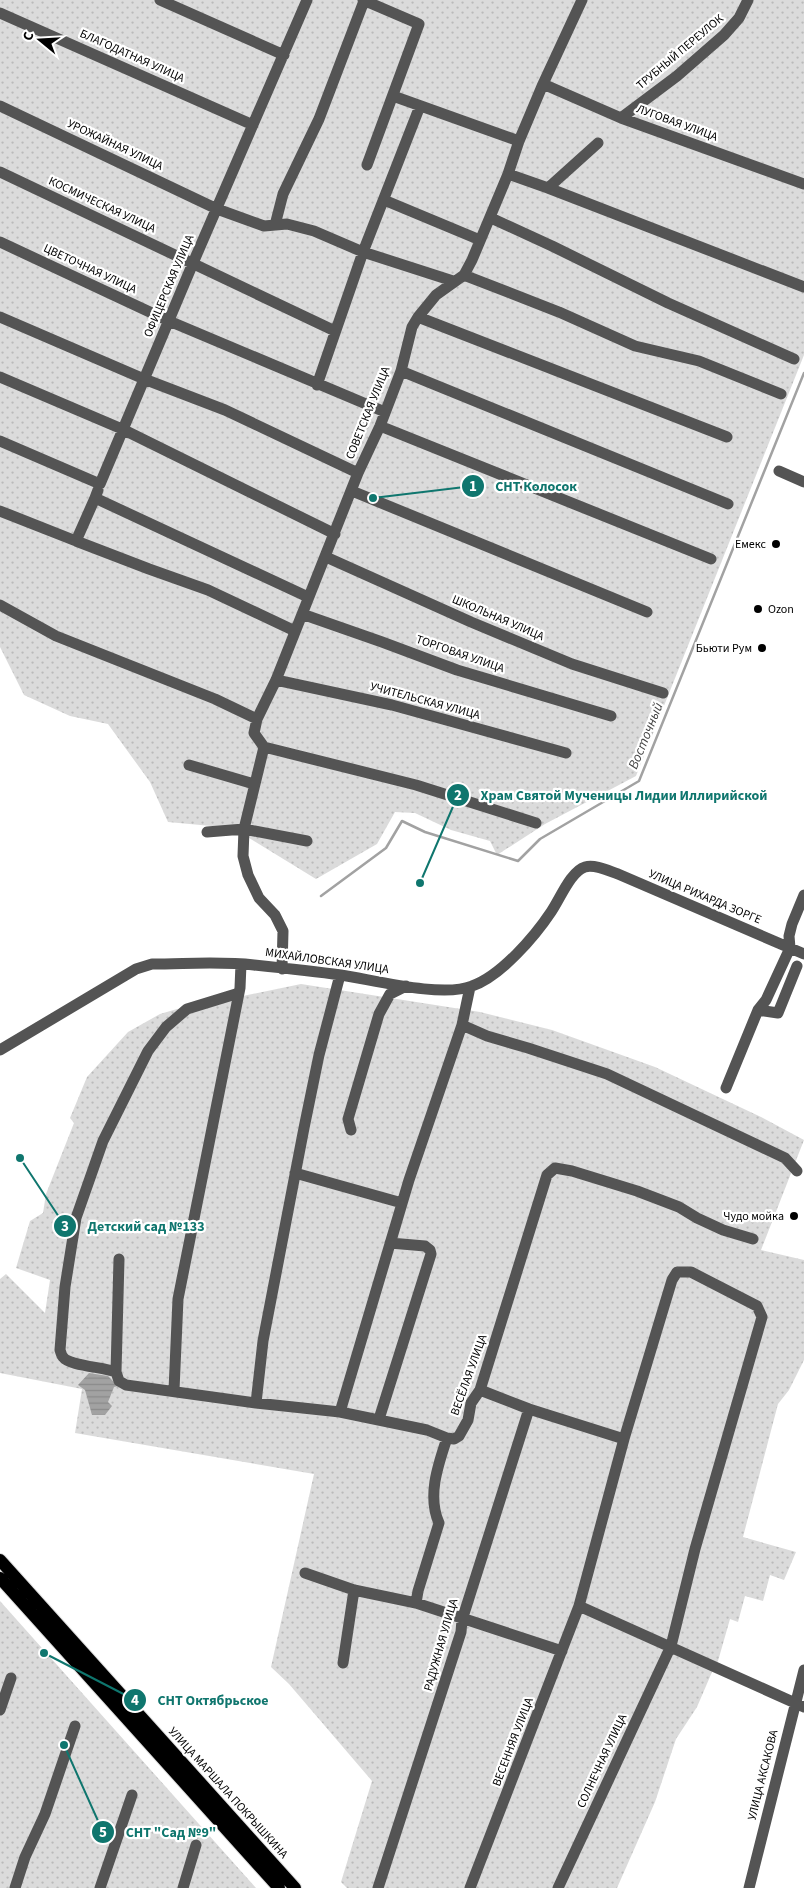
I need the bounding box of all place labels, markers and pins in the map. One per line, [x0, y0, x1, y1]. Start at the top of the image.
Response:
callout: СНТ Колосок [461, 472, 587, 501]
place label: Емекс [735, 536, 767, 553]
marker: Емекс [770, 538, 782, 550]
place label: Ozon [768, 601, 794, 618]
marker: Ozon [752, 603, 764, 615]
place label: Бьюти Рум [696, 640, 752, 657]
marker: Бьюти Рум [756, 642, 768, 654]
callout: Храм Святой Мученицы Лидии Иллирийской [446, 781, 778, 810]
place label: Чудо мойка [723, 1208, 784, 1225]
marker: Чудо мойка [788, 1210, 800, 1222]
callout: Детский сад №133 [52, 1212, 214, 1241]
callout: СНТ Октябрьское [122, 1685, 278, 1714]
callout: СНТ "Сад №9" [91, 1817, 227, 1846]

